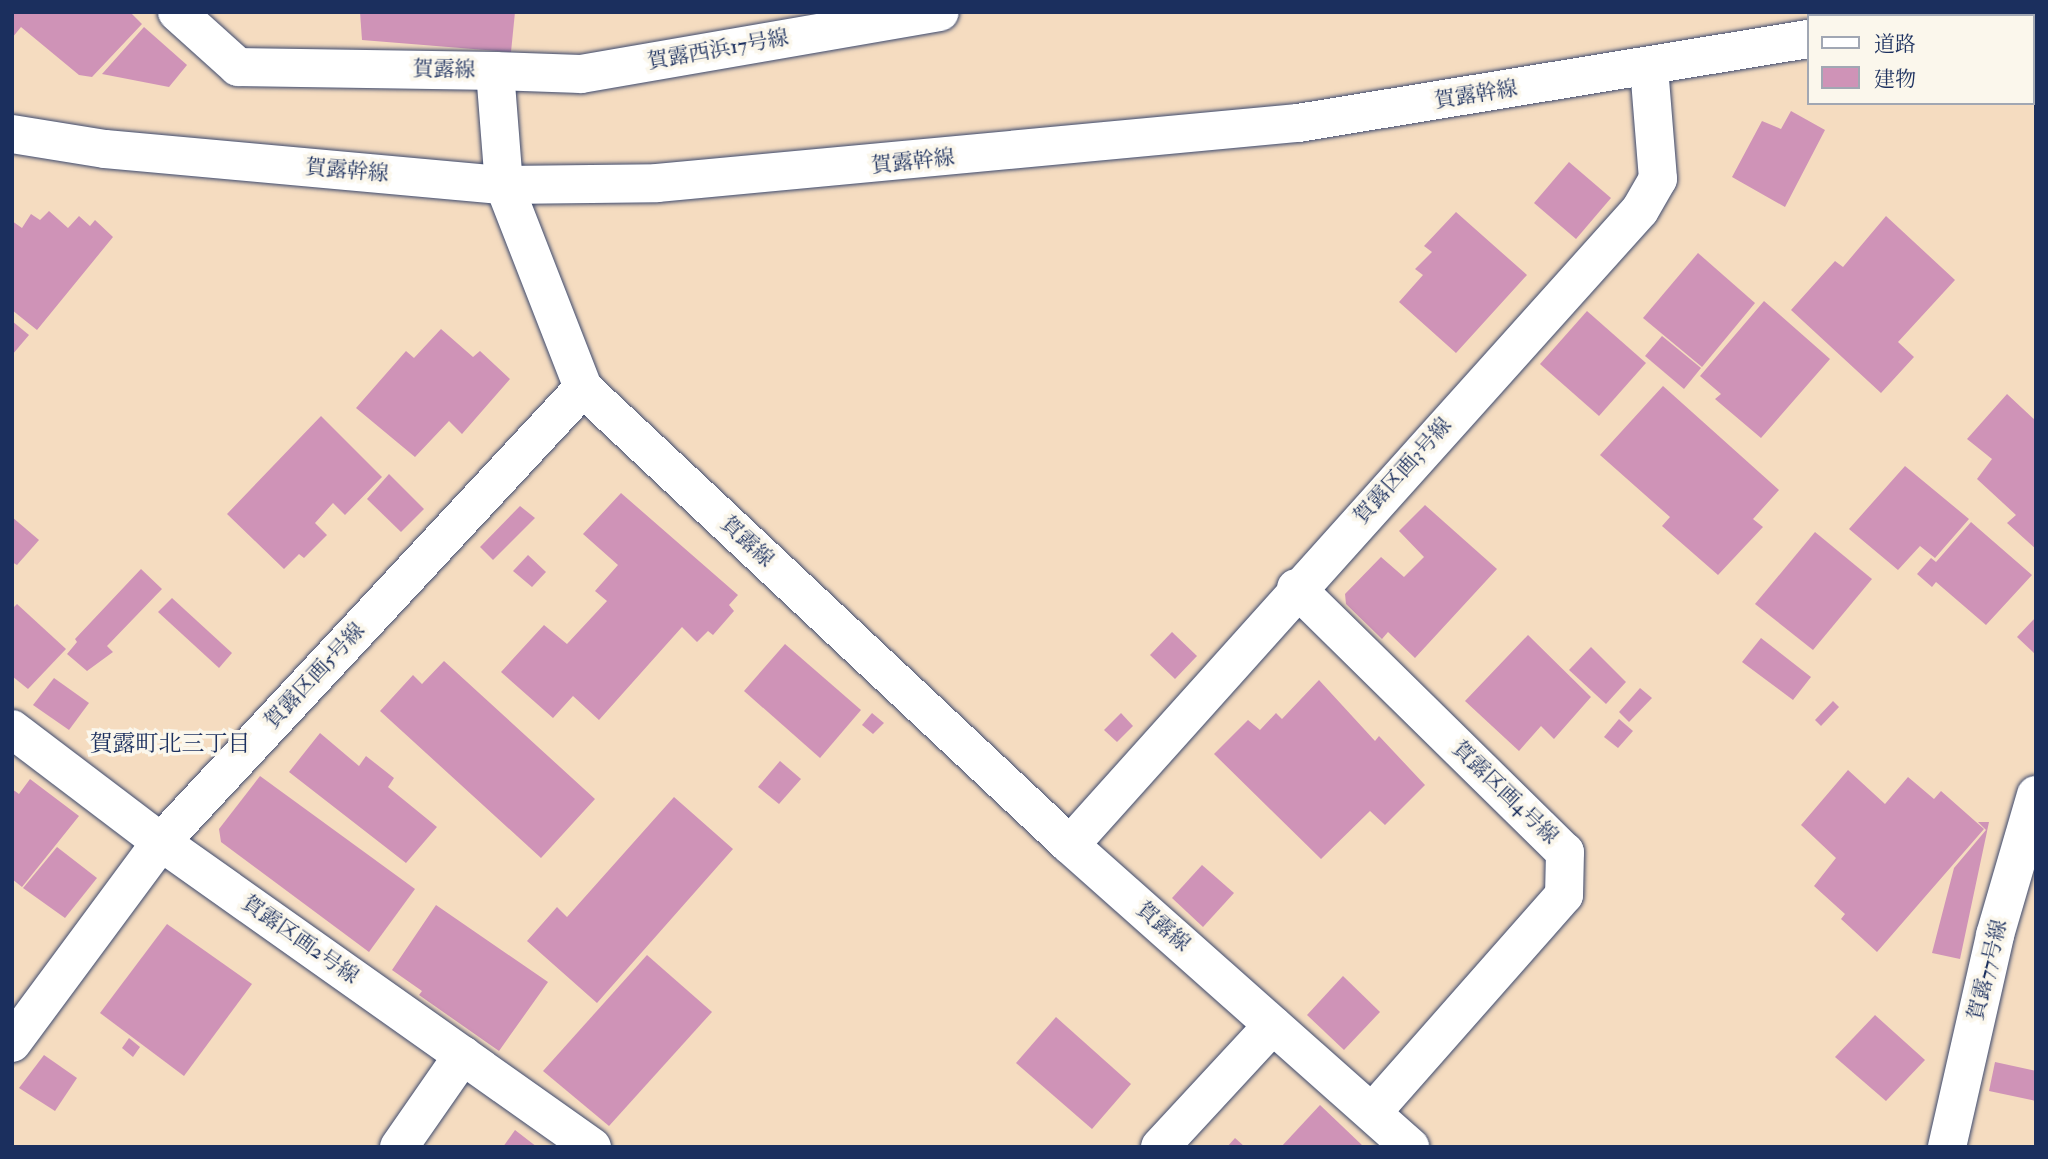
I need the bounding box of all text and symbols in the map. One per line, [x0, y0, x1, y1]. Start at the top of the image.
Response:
legend [1806, 14, 2034, 105]
street label: 賀露西浜17号線 [645, 25, 791, 75]
text: 道路 [1874, 31, 1916, 58]
street label: 賀露線 [412, 57, 476, 83]
text: 建物 [1874, 66, 1916, 93]
street label: 賀露幹線 [1433, 76, 1519, 114]
street label: 賀露幹線 [870, 145, 956, 179]
street label: 賀露幹線 [304, 155, 390, 187]
street label: 賀露区画3号線 [1349, 413, 1457, 529]
street label: 賀露線 [715, 511, 779, 573]
street label: 賀露区画5号線 [260, 618, 370, 734]
district label: 賀露町北三丁目 [90, 730, 250, 758]
street label: 賀露区画4号線 [1447, 736, 1563, 850]
street label: 賀露区画2号線 [237, 890, 363, 990]
street label: 賀露線 [1131, 897, 1195, 957]
street label: 賀露77号線 [1963, 917, 2013, 1023]

